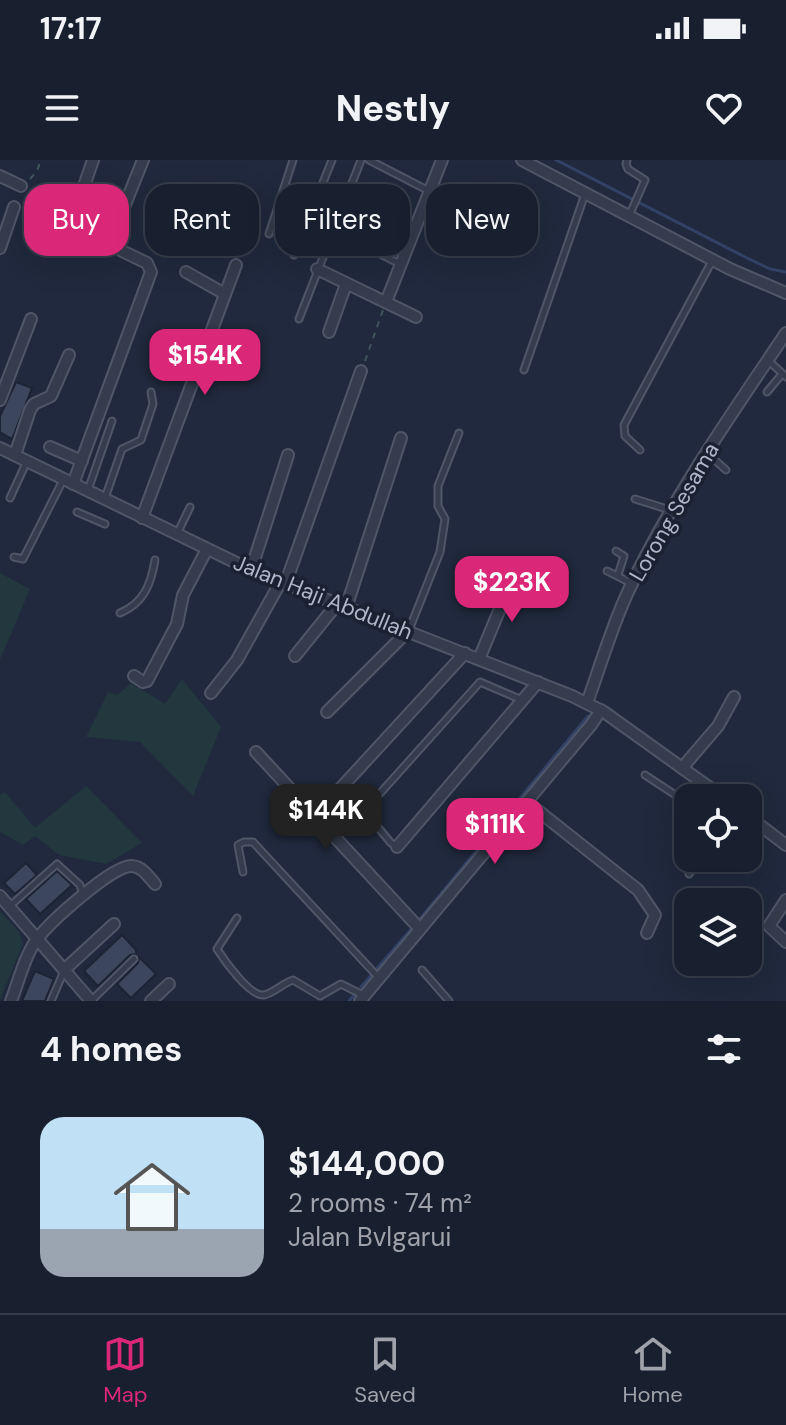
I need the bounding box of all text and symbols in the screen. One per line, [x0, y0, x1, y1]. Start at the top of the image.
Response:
text: 17:17 [40, 9, 102, 48]
text: Nestly [336, 85, 450, 132]
icon: menu [40, 86, 84, 130]
icon: heart [702, 86, 746, 130]
chip: Buy [24, 184, 129, 256]
chip: Rent [145, 184, 259, 256]
chip: Filters [275, 184, 410, 256]
chip: New [426, 184, 538, 256]
pin: $154K [149, 329, 261, 397]
text: $154K [167, 338, 243, 372]
street label: Lorong Sesama [623, 437, 725, 587]
street label: Jalan Haji Abdullah [229, 548, 417, 646]
pin: $223K [456, 556, 568, 624]
text: $223K [473, 565, 551, 599]
pin: $144K [270, 784, 382, 852]
map controls [674, 784, 762, 976]
button: locate [674, 784, 762, 872]
text: $144K [288, 793, 364, 827]
pin: $111K [439, 798, 551, 866]
text: $111K [464, 807, 526, 841]
button: layers [674, 888, 762, 976]
text: 4 homes [40, 1027, 182, 1072]
icon: filters [702, 1027, 746, 1071]
text: $144,000 [288, 1141, 445, 1186]
icon: home [104, 1149, 200, 1245]
text: 2 rooms · 74 m² [288, 1186, 472, 1220]
text: Jalan Bvlgarui [288, 1220, 452, 1254]
tab: Map [103, 1332, 148, 1409]
tab: Saved [354, 1332, 416, 1409]
tab: Home [623, 1332, 683, 1409]

